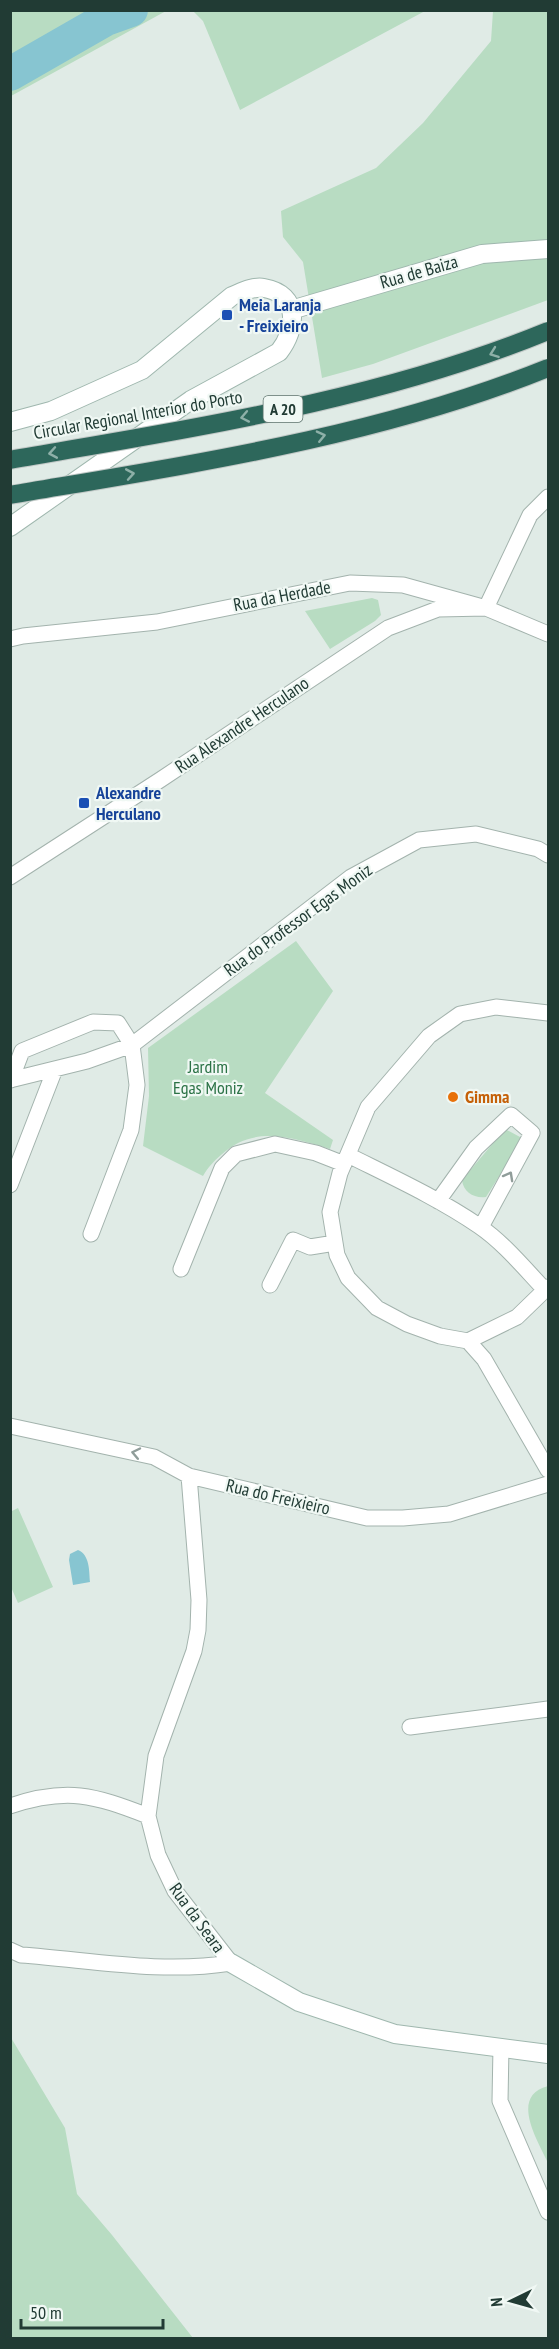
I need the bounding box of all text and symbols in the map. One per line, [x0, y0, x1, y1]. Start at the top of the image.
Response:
street label: Rua de Baiza [377, 249, 460, 294]
place label: Meia Laranja - Freixieiro [239, 293, 321, 337]
marker: Meia Laranja - Freixieiro [220, 308, 234, 322]
one-way arrow [489, 345, 500, 358]
street label: Circular Regional Interior do Porto [32, 385, 244, 444]
road number: A 20 [264, 396, 302, 422]
one-way arrow [240, 410, 250, 423]
one-way arrow [316, 431, 326, 444]
one-way arrow [48, 446, 57, 458]
one-way arrow [126, 469, 135, 481]
street label: Rua da Herdade [231, 575, 332, 616]
street label: Rua Alexandre Herculano [170, 671, 313, 778]
place label: Alexandre Herculano [95, 781, 162, 825]
marker: Alexandre Herculano [77, 796, 91, 810]
street label: Rua do Professor Egas Moniz [219, 858, 376, 981]
park label: Jardim Egas Moniz [173, 1055, 243, 1099]
place label: Gimma [465, 1085, 509, 1108]
marker: Gimma [446, 1090, 460, 1104]
one-way arrow [502, 1171, 513, 1182]
one-way arrow [131, 1447, 141, 1460]
street label: Rua do Freixieiro [224, 1473, 333, 1520]
street label: Rua da Seara [164, 1878, 230, 1957]
north arrow [481, 2271, 541, 2331]
scale bar [21, 2292, 164, 2330]
text: N [486, 2297, 506, 2307]
text: 50 m [30, 2301, 62, 2324]

